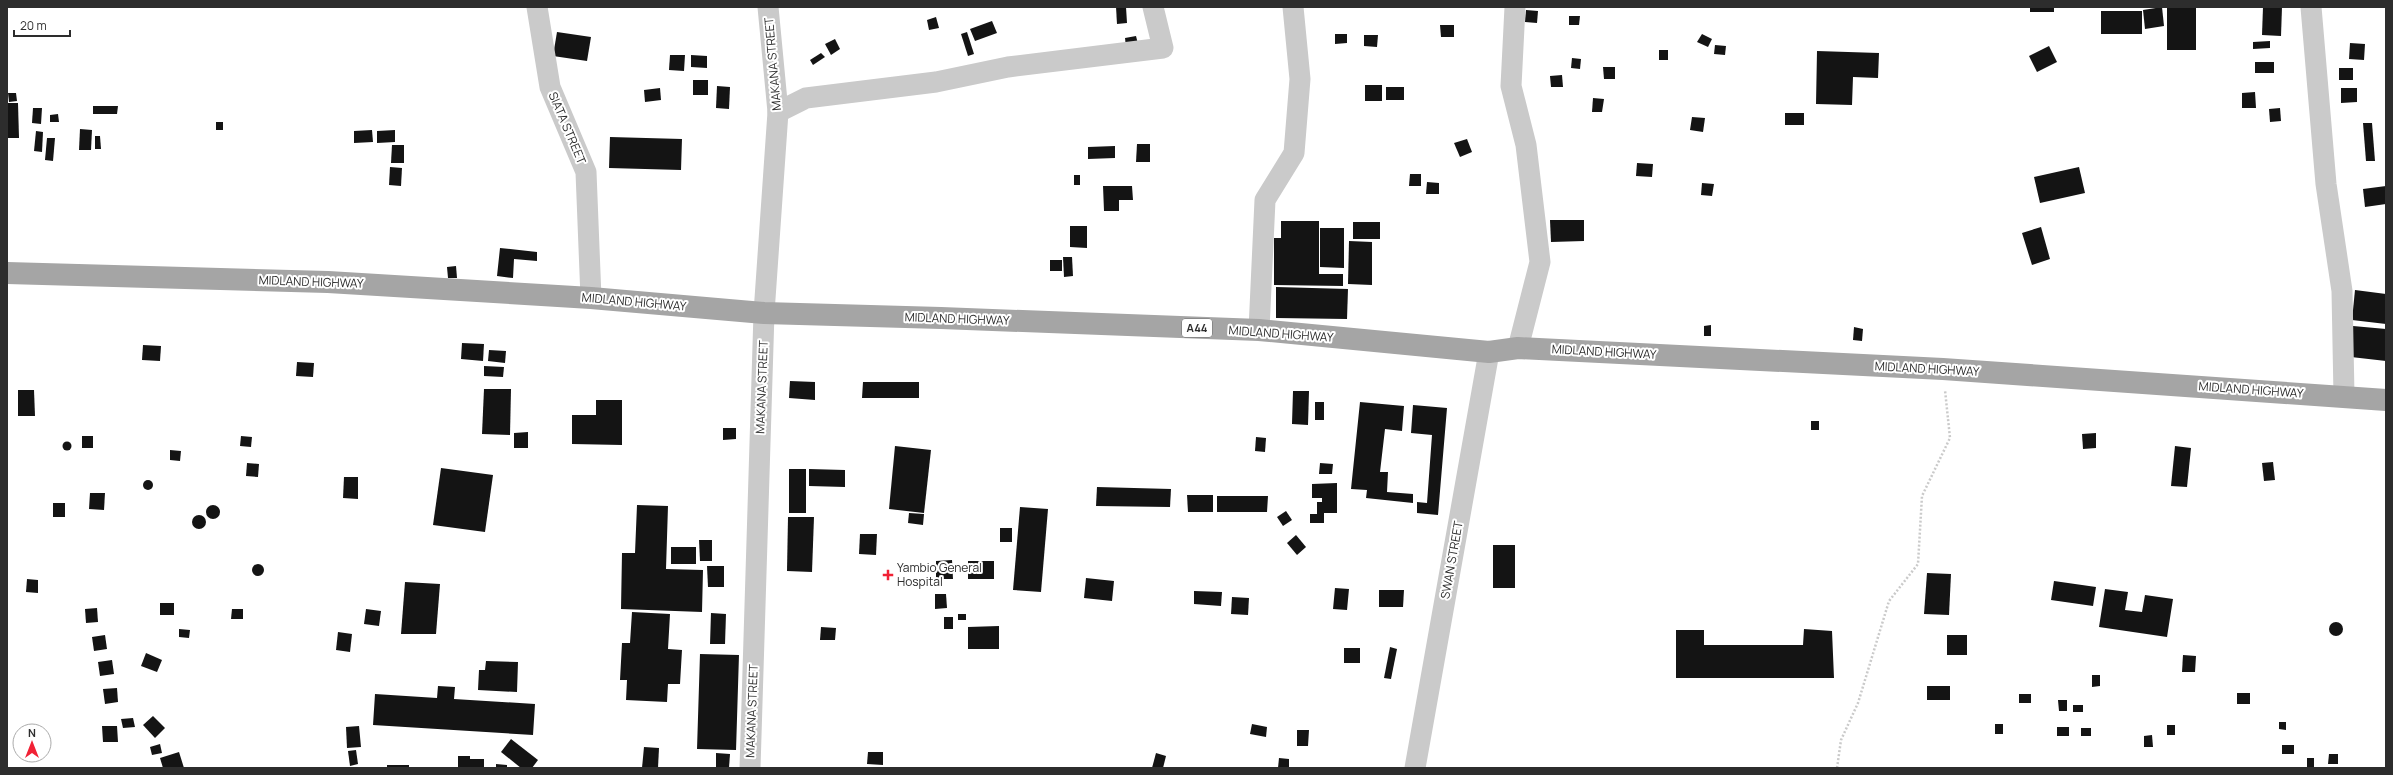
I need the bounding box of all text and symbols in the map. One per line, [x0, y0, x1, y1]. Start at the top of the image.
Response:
scale bar [14, 12, 70, 38]
street label: MAKANA STREET [760, 16, 785, 111]
text: 20 m [20, 17, 47, 34]
street label: SIATA STREET [545, 89, 591, 167]
street label: MIDLAND HIGHWAY [258, 271, 364, 292]
street label: MIDLAND HIGHWAY [581, 288, 687, 315]
street label: MIDLAND HIGHWAY [904, 308, 1010, 329]
road number: A44 [1182, 319, 1212, 337]
street label: MIDLAND HIGHWAY [1228, 321, 1334, 346]
street label: MAKANA STREET [751, 339, 772, 434]
street label: MIDLAND HIGHWAY [1551, 340, 1657, 363]
street label: MIDLAND HIGHWAY [1874, 357, 1980, 380]
street label: MIDLAND HIGHWAY [2198, 377, 2304, 402]
street label: SWAN STREET [1436, 519, 1467, 600]
place label: Yambio General Hospital [897, 559, 982, 590]
marker: Yambio General Hospital [882, 569, 894, 581]
street label: MAKANA STREET [741, 663, 762, 758]
north arrow [12, 723, 52, 763]
text: N [28, 725, 36, 740]

